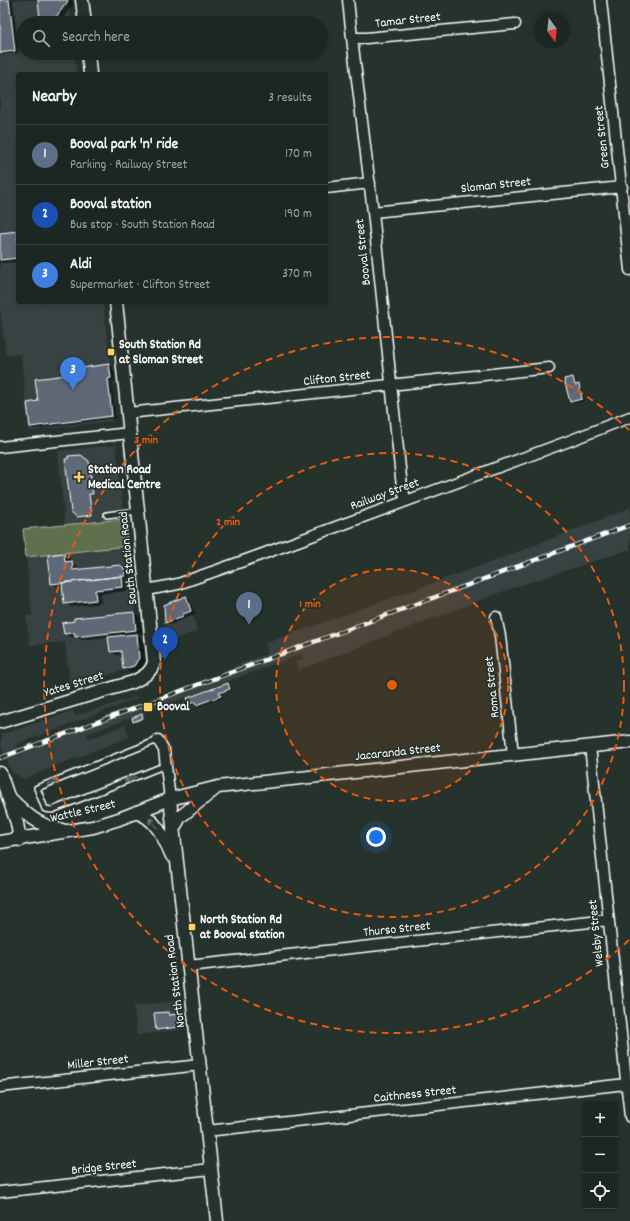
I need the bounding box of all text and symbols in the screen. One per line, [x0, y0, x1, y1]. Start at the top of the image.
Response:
street label: Tamar Street [374, 8, 442, 34]
north arrow [534, 12, 570, 48]
search box [16, 16, 328, 60]
icon: search [30, 27, 52, 49]
text: Search here [62, 27, 130, 49]
text: Nearby [32, 86, 76, 110]
text: 3 results [268, 89, 312, 108]
street label: Green Street [590, 104, 616, 170]
text: Booval park 'n' ride [70, 134, 178, 156]
text: 1 [44, 145, 46, 164]
text: 170 m [285, 145, 312, 164]
text: Parking · Railway Street [70, 156, 187, 175]
street label: Sloman Street [460, 173, 532, 199]
text: Booval station [70, 194, 152, 216]
text: 2 [42, 205, 48, 224]
text: 190 m [284, 205, 312, 224]
text: Bus stop · South Station Road [70, 216, 215, 235]
street label: Booval Street [351, 218, 377, 286]
text: Aldi [70, 254, 92, 276]
text: 3 [42, 265, 48, 284]
text: 370 m [282, 265, 312, 284]
text: Supermarket · Clifton Street [70, 276, 210, 295]
place label: South Station Rd at Sloman Street [119, 336, 203, 370]
marker: South Station Rd at Sloman Street [106, 347, 116, 357]
pin: 3 [60, 357, 86, 390]
street label: Clifton Street [302, 366, 372, 392]
text: 3 min [134, 432, 158, 449]
place label: Station Road Medical Centre [88, 461, 161, 495]
marker: Station Road Medical Centre [73, 471, 85, 483]
street label: Railway Street [348, 474, 422, 516]
street label: South Station Road [115, 510, 143, 606]
text: 2 min [216, 514, 240, 531]
pin: 1 [236, 592, 262, 625]
text: 1 min [299, 596, 321, 613]
pin: 2 [152, 627, 178, 660]
street label: Roma Street [480, 655, 506, 719]
street label: Yates Street [42, 667, 106, 703]
centre of rings [385, 678, 399, 692]
place label: Booval [157, 698, 190, 717]
marker: Booval [142, 701, 154, 713]
street label: Jacaranda Street [354, 739, 442, 767]
one-way arrow [125, 776, 137, 783]
one-way arrow [47, 778, 59, 785]
street label: Wattle Street [48, 795, 118, 829]
one-way arrow [148, 817, 157, 828]
your location [366, 827, 386, 847]
street label: Welsby Street [584, 898, 610, 967]
place label: North Station Rd at Booval station [200, 911, 285, 945]
street label: Thurso Street [362, 917, 432, 943]
marker: North Station Rd at Booval station [187, 922, 197, 932]
street label: North Station Road [161, 933, 191, 1029]
street label: Miller Street [67, 1050, 130, 1076]
street label: Caithness Street [373, 1081, 457, 1109]
map controls [582, 1101, 618, 1209]
button: + [582, 1101, 618, 1137]
button: − [582, 1137, 618, 1173]
street label: Bridge Street [70, 1155, 138, 1181]
button: locate [582, 1173, 618, 1209]

